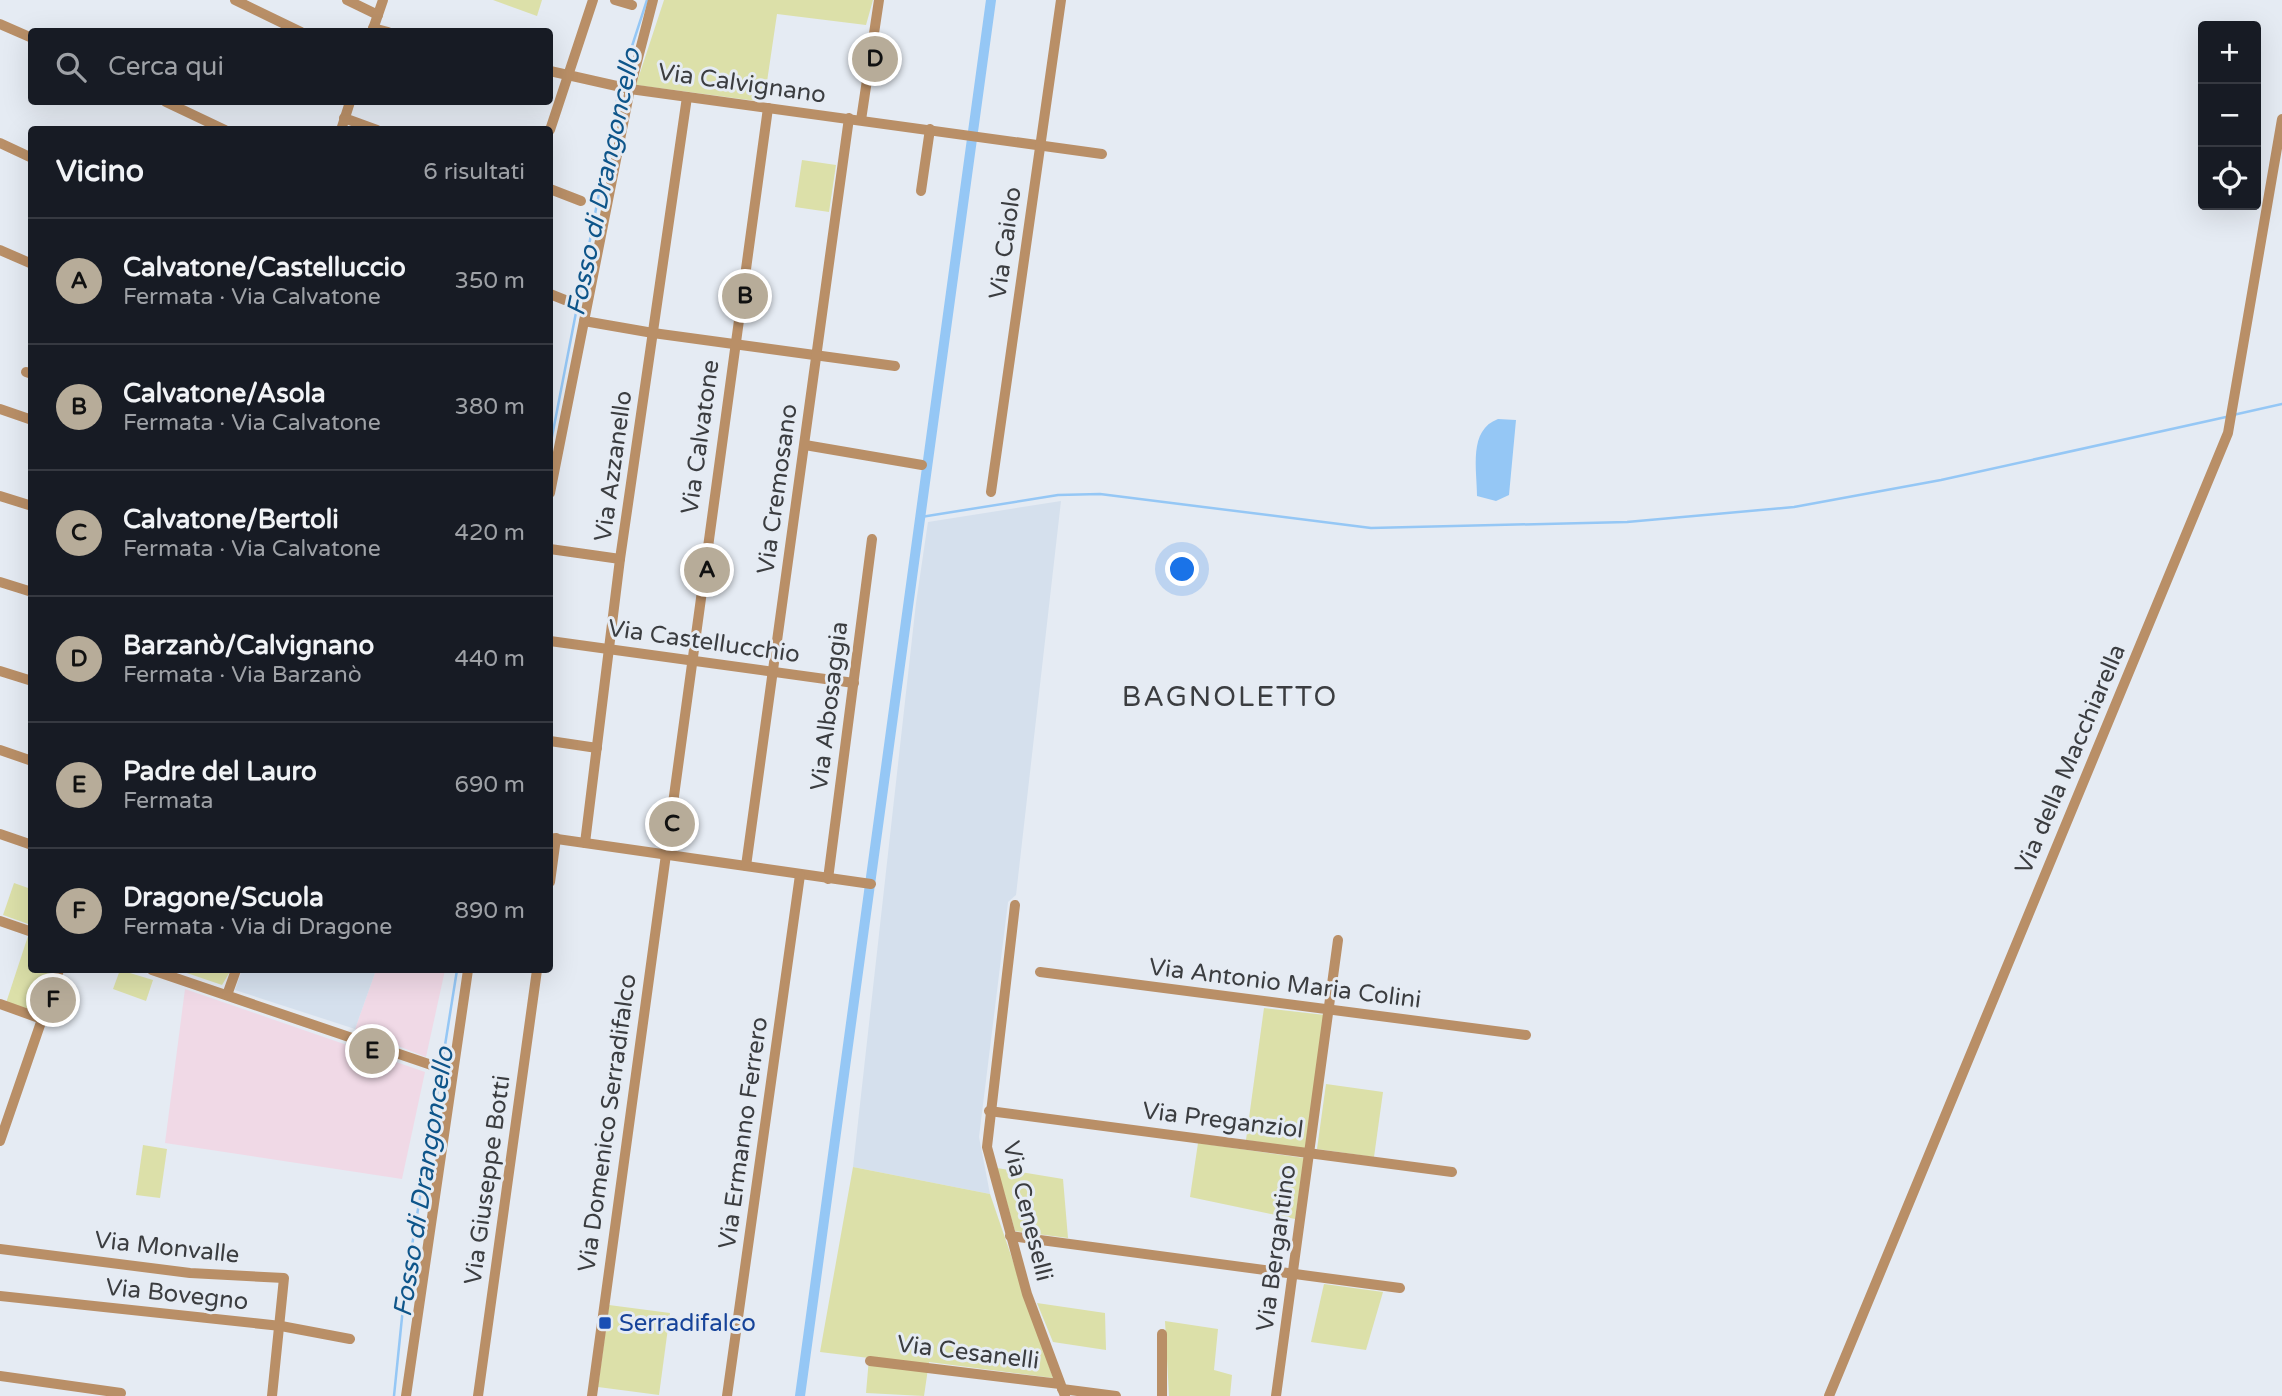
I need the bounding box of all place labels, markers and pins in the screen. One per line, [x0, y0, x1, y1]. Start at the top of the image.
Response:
pin: D [852, 33, 898, 85]
pin: B [722, 270, 768, 322]
pin: A [684, 544, 730, 596]
pin: C [649, 798, 695, 850]
pin: F [30, 974, 76, 1026]
pin: E [349, 1025, 395, 1077]
place label: Serradifalco [619, 1309, 756, 1338]
marker: Serradifalco [597, 1315, 613, 1331]

